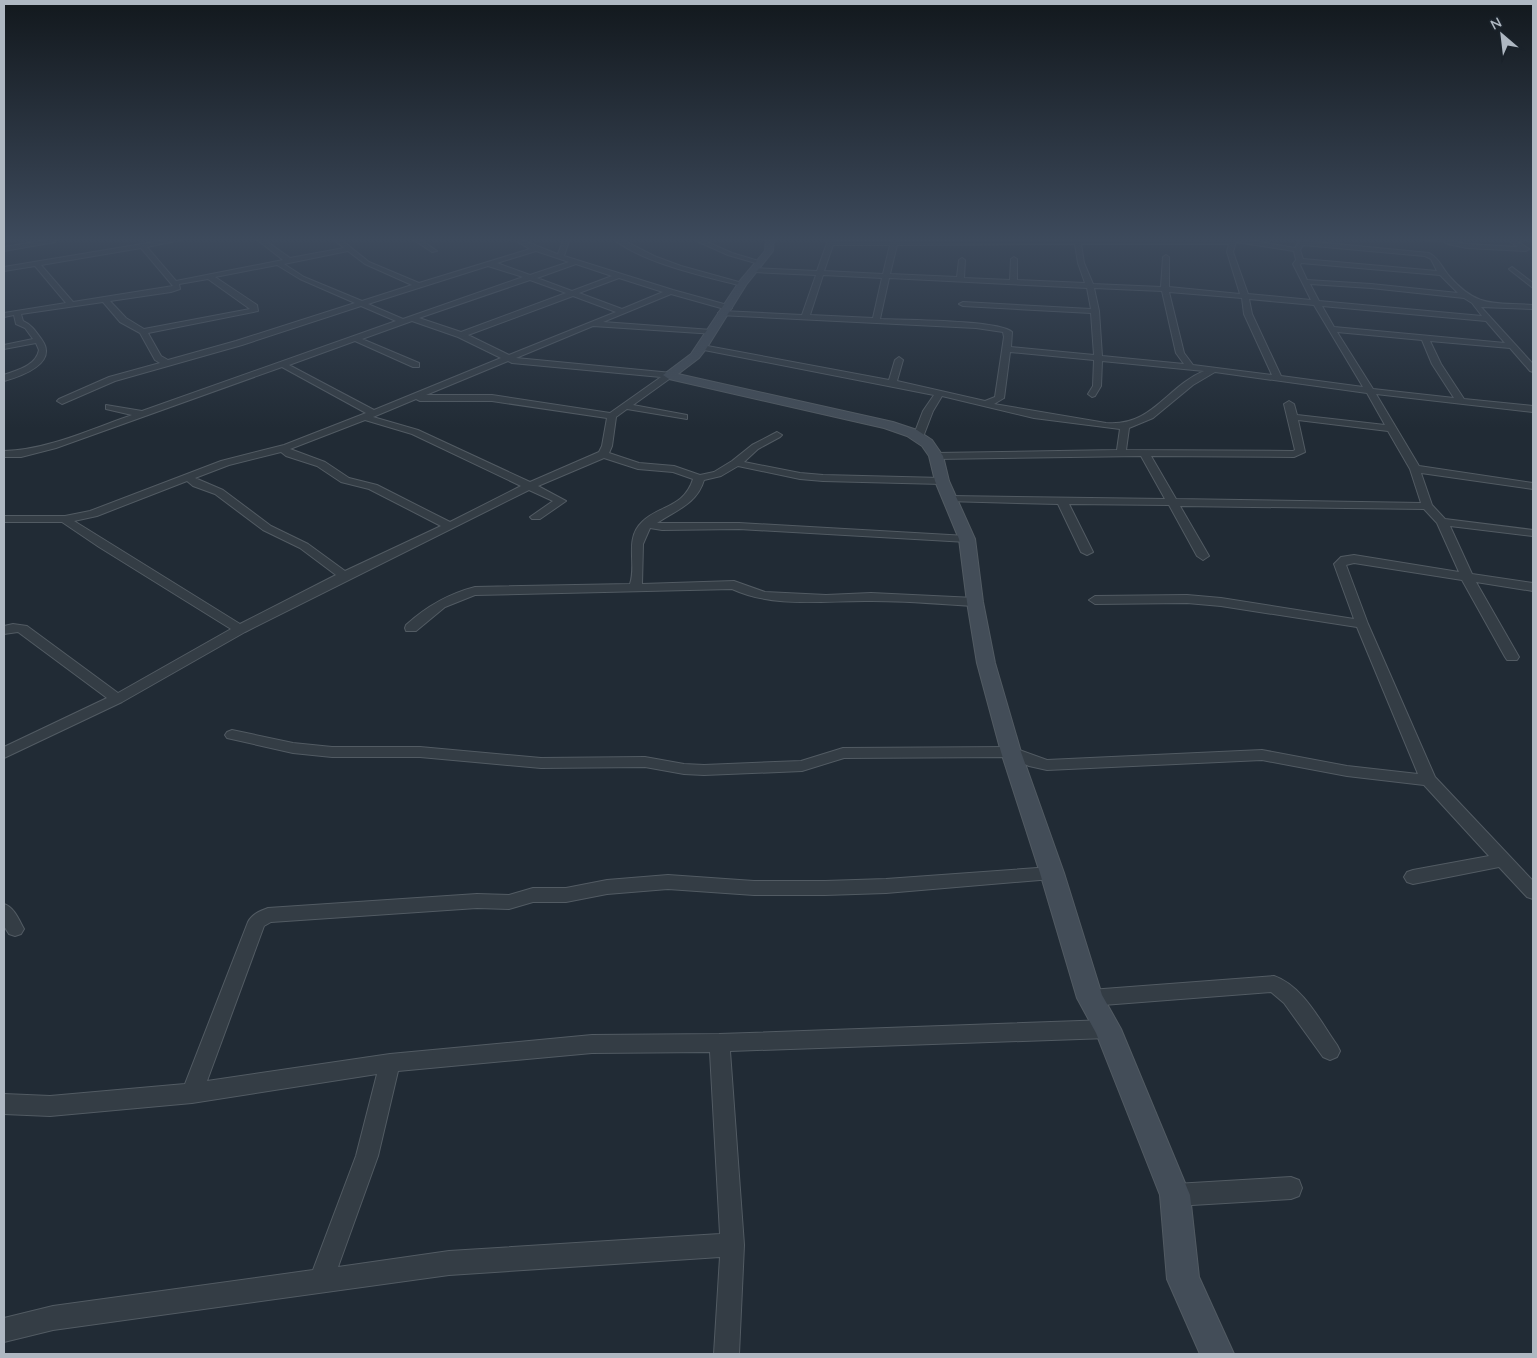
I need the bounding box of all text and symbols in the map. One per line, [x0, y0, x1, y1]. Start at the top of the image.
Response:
north arrow [1477, 10, 1527, 60]
text: N [1487, 13, 1505, 34]

